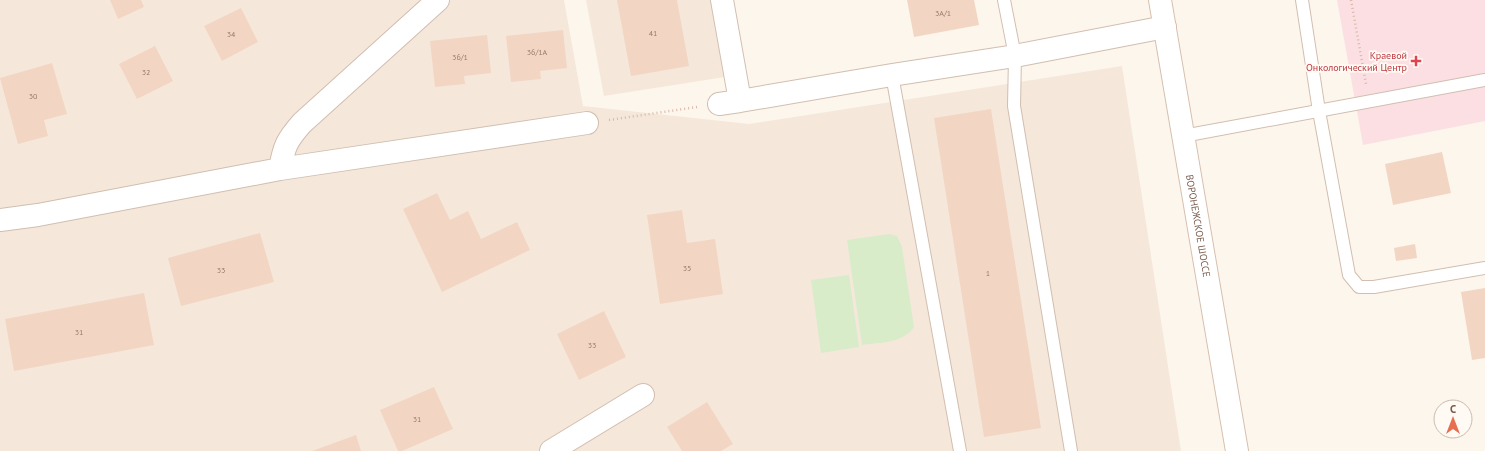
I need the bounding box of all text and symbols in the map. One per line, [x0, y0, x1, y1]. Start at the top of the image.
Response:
house number: 3А/1 [935, 8, 951, 18]
house number: 41 [649, 28, 657, 38]
house number: 34 [227, 29, 236, 39]
house number: 36/1А [527, 47, 548, 57]
place label: Краевой Онкологический Центр [1306, 49, 1407, 74]
house number: 36/1 [452, 52, 468, 62]
marker: Краевой Онкологический Центр [1410, 55, 1422, 67]
house number: 32 [142, 67, 150, 77]
house number: 30 [29, 91, 38, 101]
street label: ВОРОНЕЖСКОЕ ШОССЕ [1183, 174, 1214, 278]
house number: 35 [683, 263, 691, 273]
house number: 33 [217, 265, 225, 275]
house number: 1 [986, 268, 990, 278]
house number: 31 [75, 327, 83, 337]
house number: 33 [588, 340, 596, 350]
north arrow [1433, 399, 1473, 439]
text: С [1450, 402, 1456, 416]
house number: 31 [413, 414, 421, 424]

